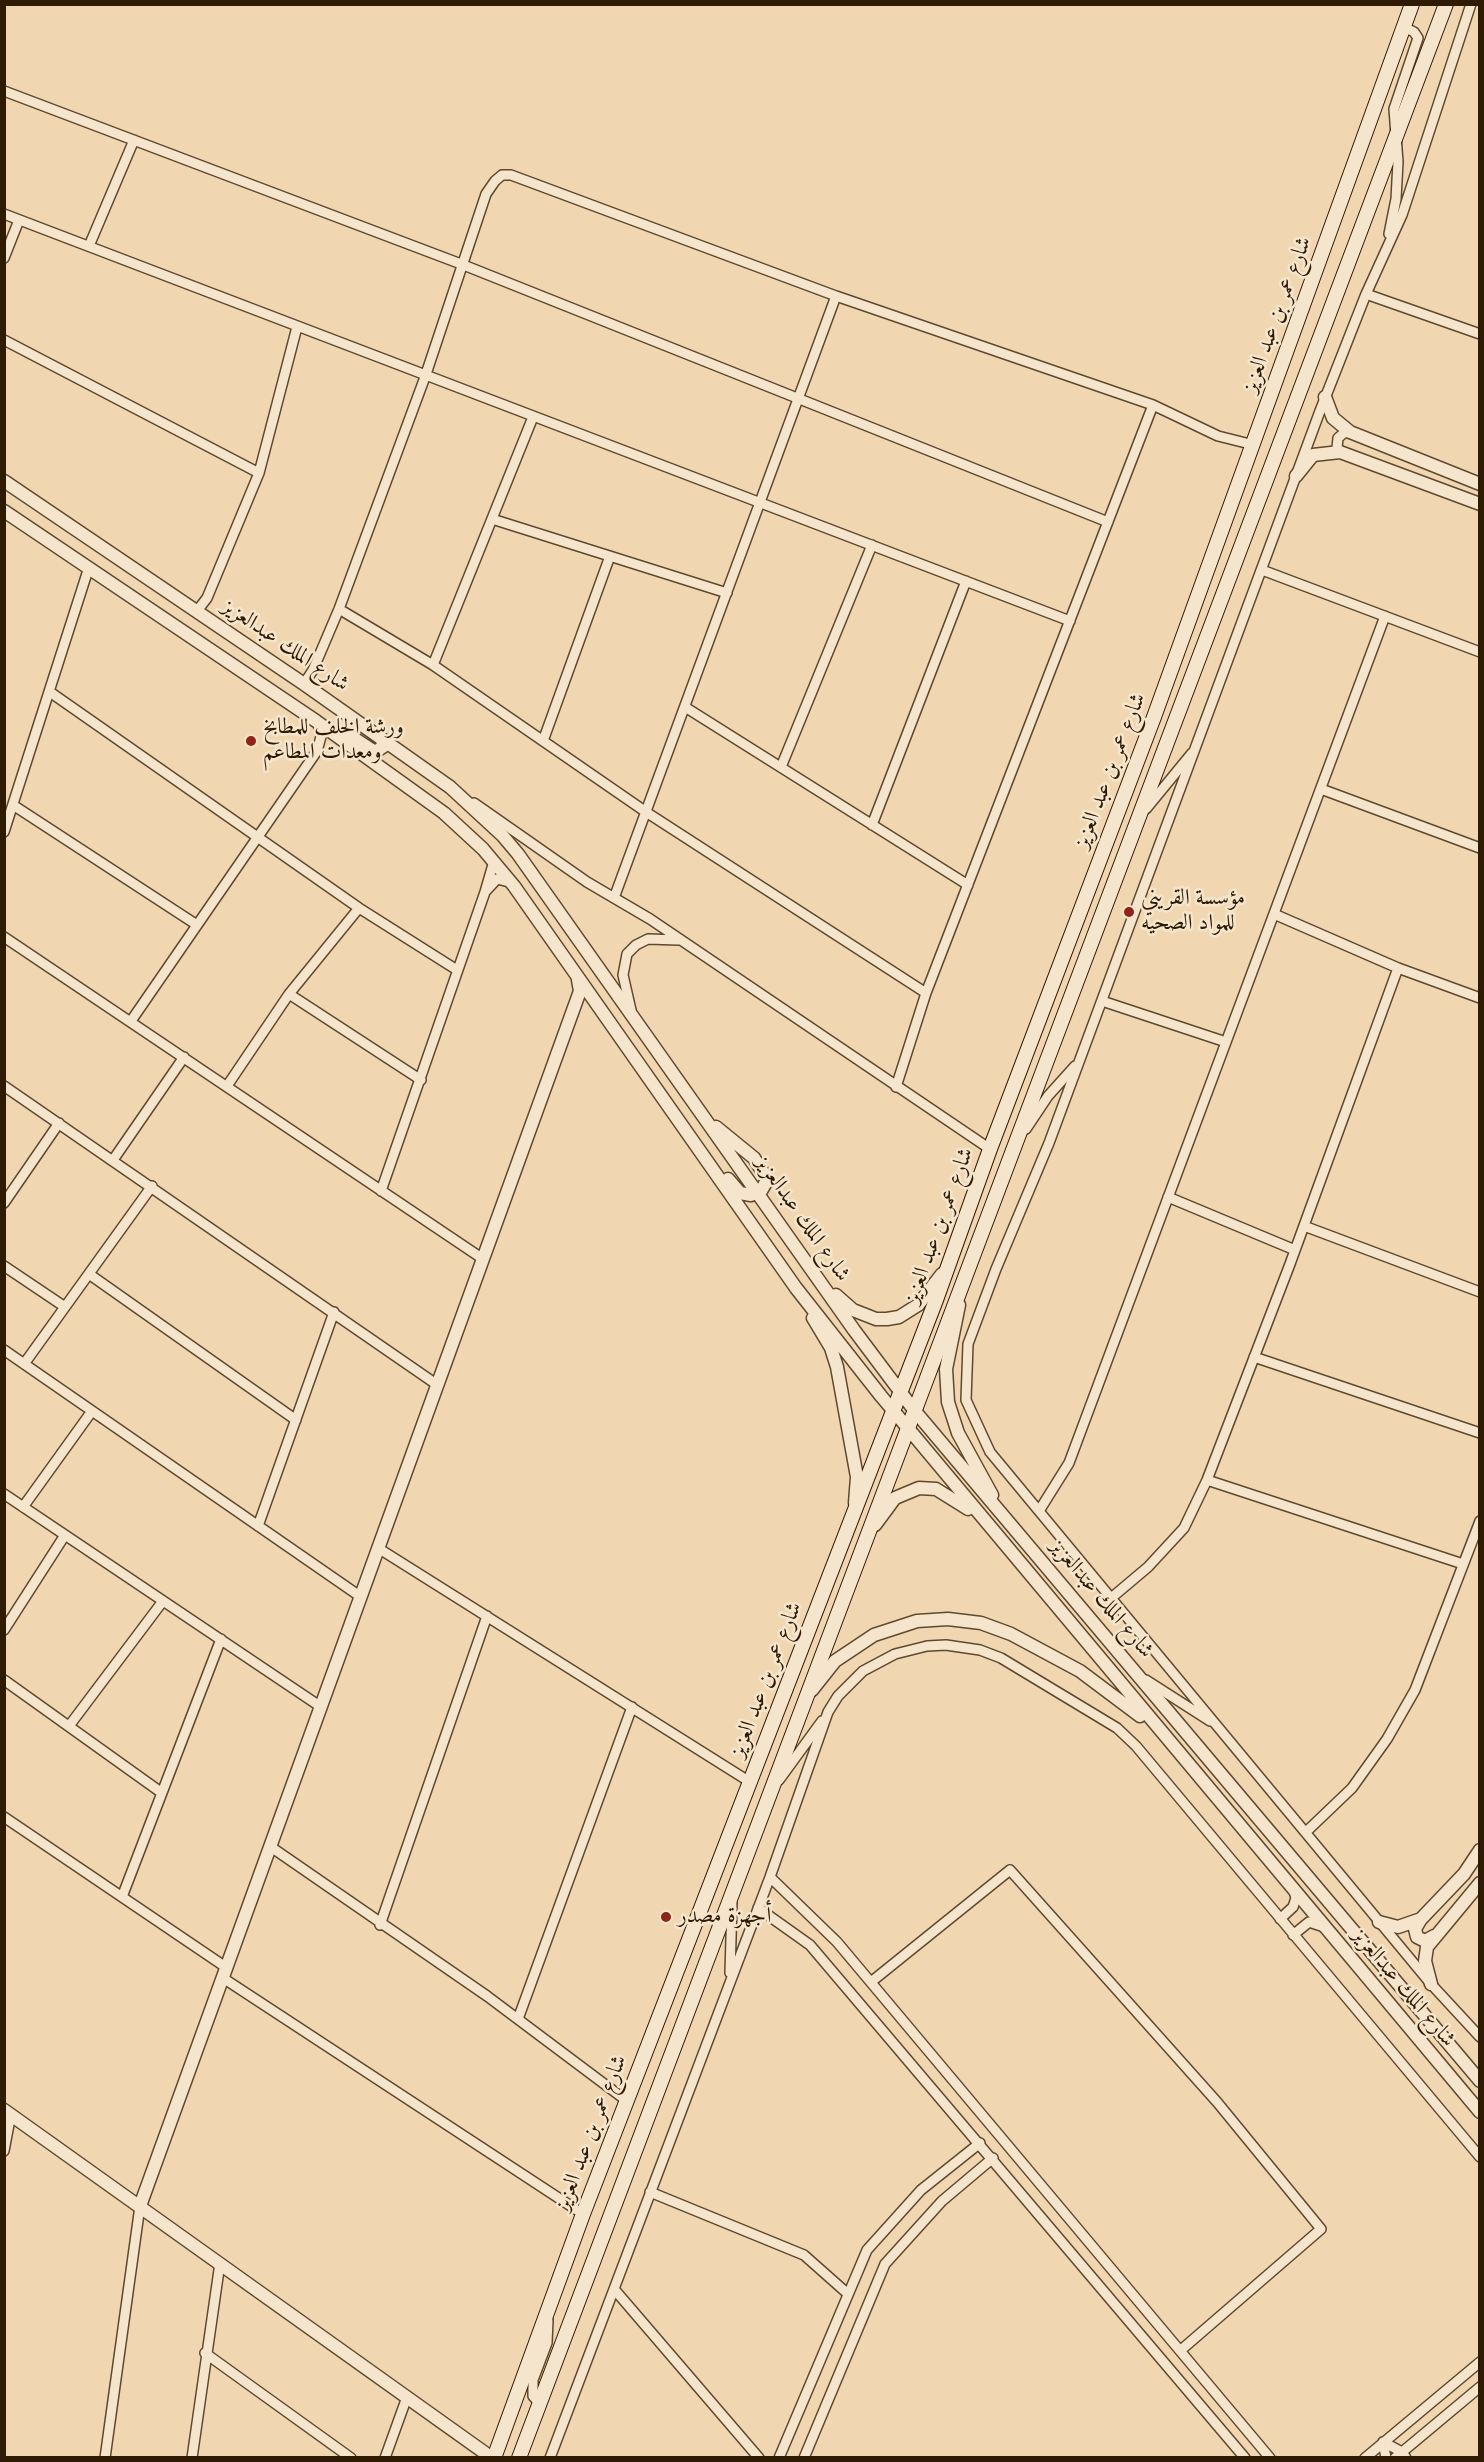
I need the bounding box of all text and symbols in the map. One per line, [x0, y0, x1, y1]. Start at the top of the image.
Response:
street label: شارع عمر بن عبد العزيز [1238, 233, 1318, 397]
street label: شارع الملك عبدالعزيز [216, 594, 354, 698]
street label: شارع عمر بن عبد العزيز [1069, 690, 1153, 852]
place label: ورشة الخلف للمطابخ ومعدات المطاعم [263, 715, 404, 766]
marker: ورشة الخلف للمطابخ ومعدات المطاعم [244, 734, 258, 748]
place label: مؤسسة القريني للمواد الصحيه [1141, 886, 1245, 938]
marker: مؤسسة القريني للمواد الصحيه [1122, 905, 1136, 919]
street label: شارع عمر بن عبد العزيز [900, 1144, 980, 1308]
street label: شارع الملك عبدالعزيز [749, 1151, 855, 1287]
street label: شارع الملك عبدالعزيز [1043, 1534, 1159, 1664]
street label: شارع عمر بن عبد العزيز [725, 1599, 809, 1761]
place label: أجهزة مصدر [678, 1904, 771, 1930]
marker: أجهزة مصدر [659, 1910, 673, 1924]
street label: شارع الملك عبدالعزيز [1345, 1923, 1461, 2053]
street label: شارع عمر بن عبد العزيز [550, 2052, 634, 2214]

